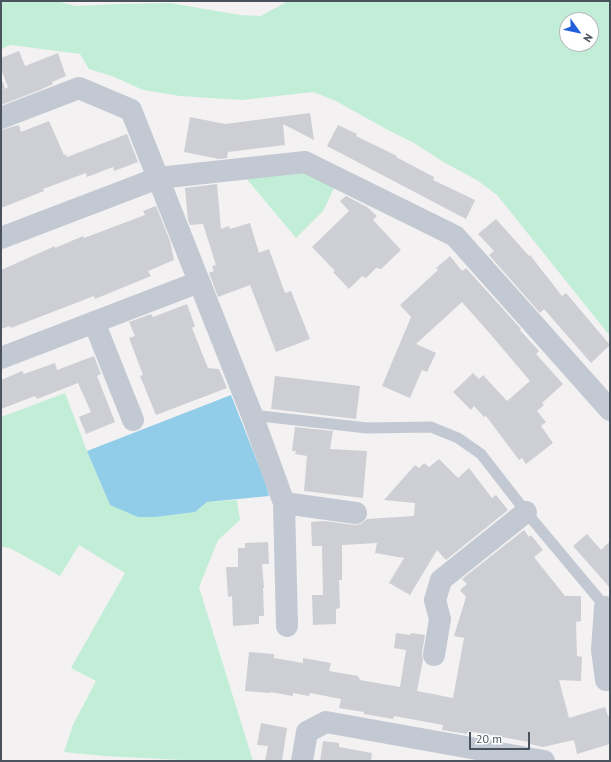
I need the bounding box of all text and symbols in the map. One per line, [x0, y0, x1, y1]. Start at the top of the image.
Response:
north arrow [559, 12, 599, 52]
text: N [580, 31, 596, 45]
scale bar [471, 724, 532, 750]
text: 20 m [476, 731, 502, 746]

